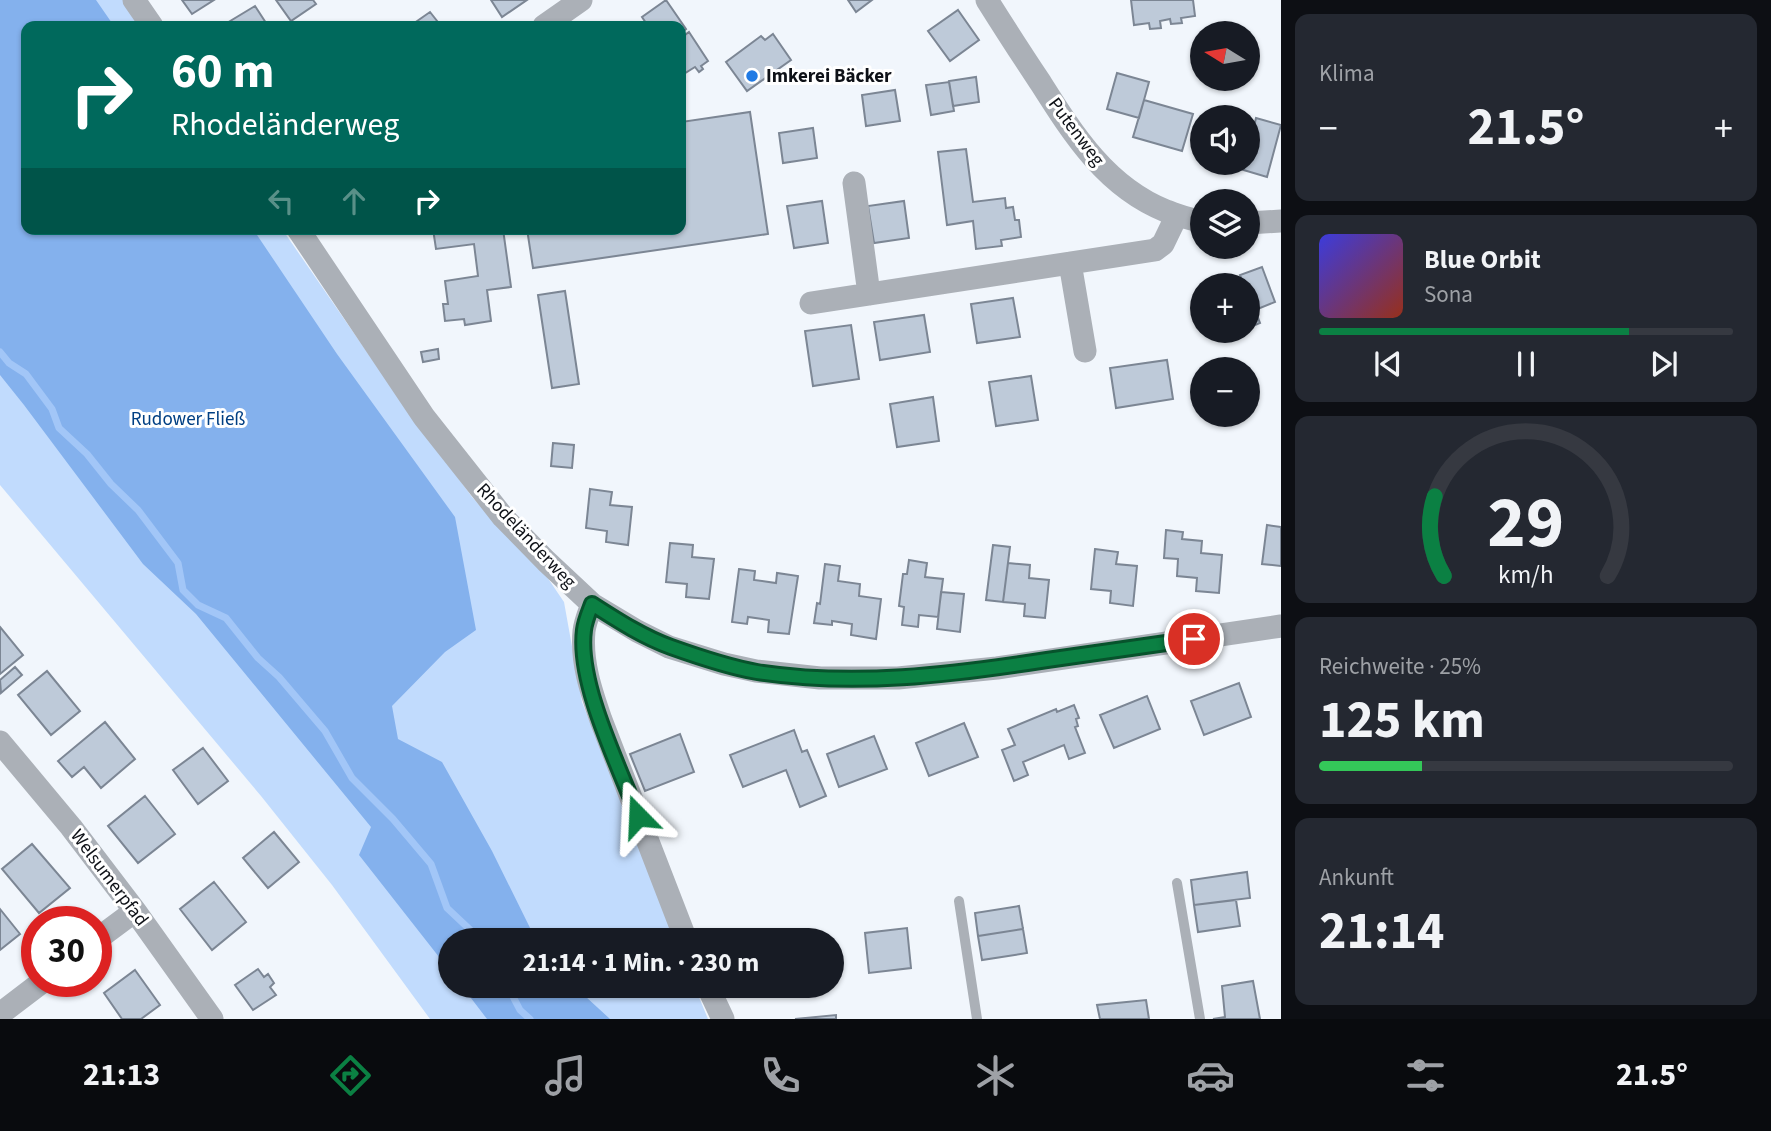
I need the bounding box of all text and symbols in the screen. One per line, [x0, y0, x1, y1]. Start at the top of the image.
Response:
north arrow [1190, 21, 1260, 91]
map controls [1190, 21, 1260, 427]
text: 60 m [171, 37, 275, 107]
icon: right [56, 49, 147, 140]
text: Klima [1319, 57, 1375, 90]
place label: Imkerei Bäcker [766, 63, 892, 90]
marker: Imkerei Bäcker [744, 68, 760, 84]
text: 21.5° [1468, 91, 1584, 165]
street label: Putenweg [1041, 92, 1111, 172]
text: Rhodeländerweg [171, 102, 399, 148]
text: − [1319, 102, 1338, 156]
text: + [1714, 102, 1733, 156]
button: sound [1190, 105, 1260, 175]
icon: left [262, 182, 300, 220]
icon: ahead [335, 182, 373, 220]
icon: right [408, 182, 446, 220]
button: layers [1190, 189, 1260, 259]
text: Blue Orbit [1424, 241, 1541, 278]
button: + [1190, 273, 1260, 343]
text: Sona [1424, 278, 1473, 311]
icon: previous [1369, 345, 1407, 383]
icon: pause [1507, 345, 1545, 383]
icon: next [1645, 345, 1683, 383]
button: − [1190, 357, 1260, 427]
park label: Rudower Fließ [131, 406, 245, 433]
text: 29 [1488, 471, 1564, 575]
street label: Rhodeländerweg [470, 477, 582, 595]
text: km/h [1498, 556, 1554, 592]
pin [1164, 609, 1224, 669]
icon: arrive [1175, 620, 1213, 658]
text: Reichweite · 25% [1319, 650, 1481, 683]
text: 125 km [1319, 684, 1485, 758]
position arrow [601, 779, 675, 853]
street label: Welsumerpfad [64, 824, 154, 932]
text: Ankunft [1319, 861, 1394, 894]
text: 21:14 [1319, 895, 1444, 969]
speed limit sign: 30 [21, 906, 112, 997]
text: 21:14 · 1 Min. · 230 m [523, 944, 759, 981]
icon: directions [326, 1051, 375, 1100]
icon: music [541, 1051, 590, 1100]
icon: phone [756, 1051, 805, 1100]
icon: climate [971, 1051, 1020, 1100]
icon: car [1186, 1051, 1235, 1100]
icon: filters [1401, 1051, 1450, 1100]
text: 21:13 [83, 1052, 160, 1098]
text: 21.5° [1616, 1052, 1688, 1098]

